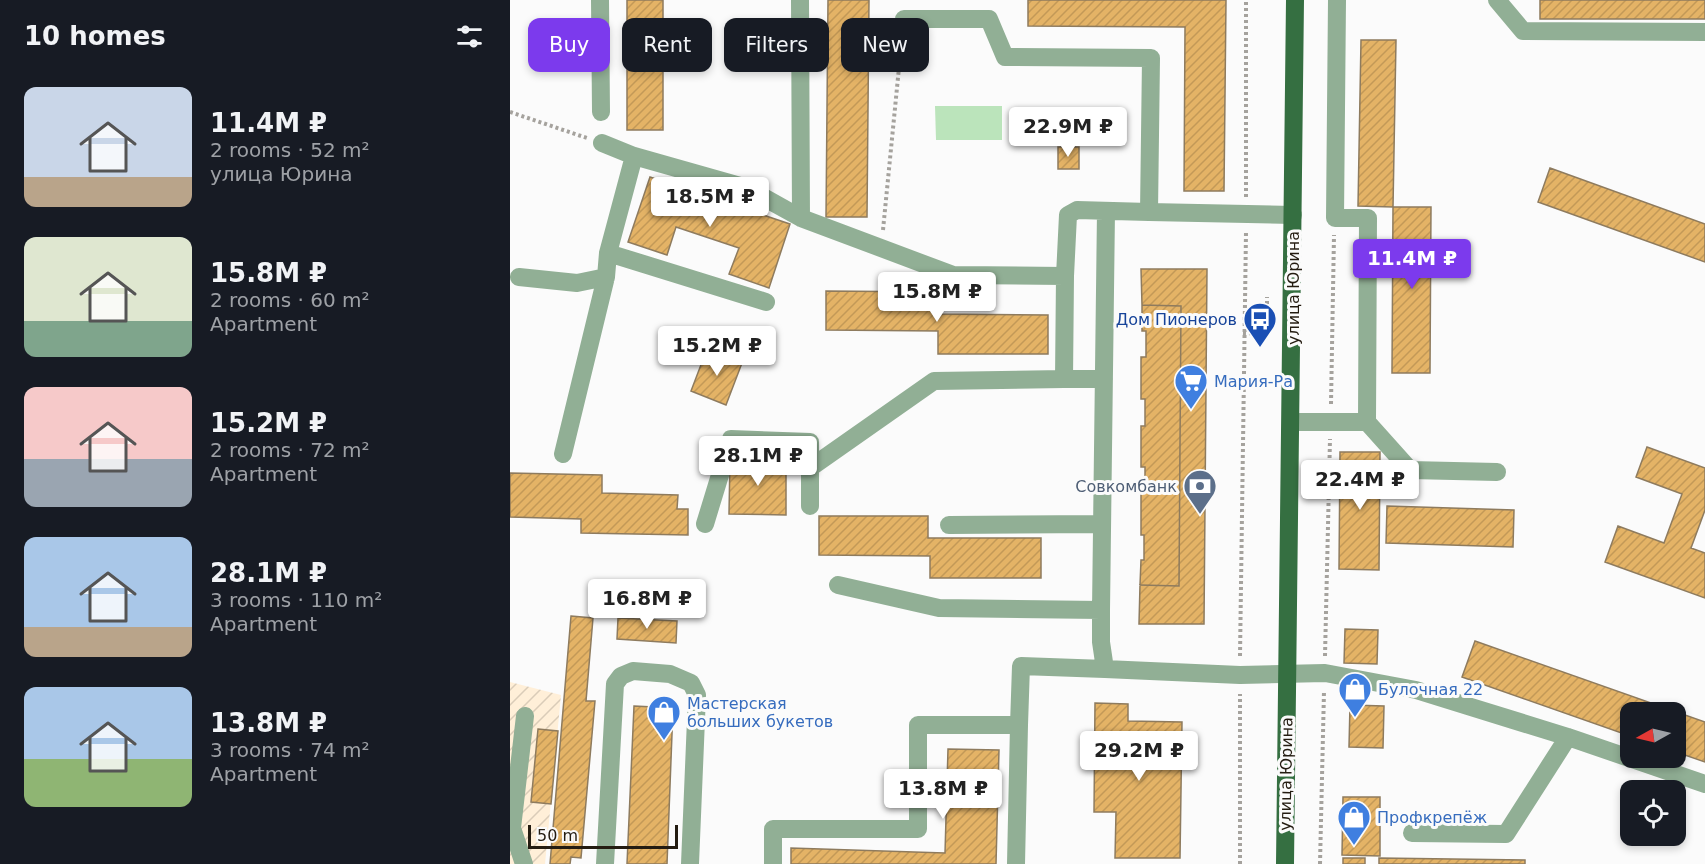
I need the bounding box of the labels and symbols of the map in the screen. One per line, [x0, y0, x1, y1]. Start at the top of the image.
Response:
pin: 22.9M ₽ [1013, 107, 1123, 158]
pin: 18.5M ₽ [655, 177, 765, 228]
street label: улица Юрина [1284, 231, 1303, 345]
pin: 11.4M ₽ [1357, 239, 1467, 290]
pin: 15.8M ₽ [882, 272, 992, 323]
bus stop icon: Дом Пионеров [1242, 301, 1278, 348]
place label: Дом Пионеров [1116, 310, 1237, 329]
pin: 15.2M ₽ [662, 326, 772, 377]
supermarket icon: Мария-Ра [1173, 363, 1209, 410]
place label: Мария-Ра [1214, 372, 1293, 391]
pin: 28.1M ₽ [703, 436, 813, 487]
pin: 22.4M ₽ [1305, 460, 1415, 511]
bank icon: Совкомбанк [1182, 468, 1218, 515]
place label: Совкомбанк [1075, 477, 1177, 496]
pin: 16.8M ₽ [592, 579, 702, 630]
shop icon: Булочная 22 [1337, 671, 1373, 718]
place label: Булочная 22 [1378, 680, 1483, 699]
shop icon: Мастерская больших букетов [646, 694, 682, 741]
place label: Мастерская больших букетов [687, 694, 833, 731]
north arrow [1620, 702, 1686, 768]
street label: улица Юрина [1276, 717, 1296, 831]
pin: 29.2M ₽ [1084, 731, 1194, 782]
pin: 13.8M ₽ [888, 769, 998, 820]
shop icon: Профкрепёж [1336, 799, 1372, 846]
place label: Профкрепёж [1377, 808, 1487, 827]
scale bar [528, 822, 678, 850]

